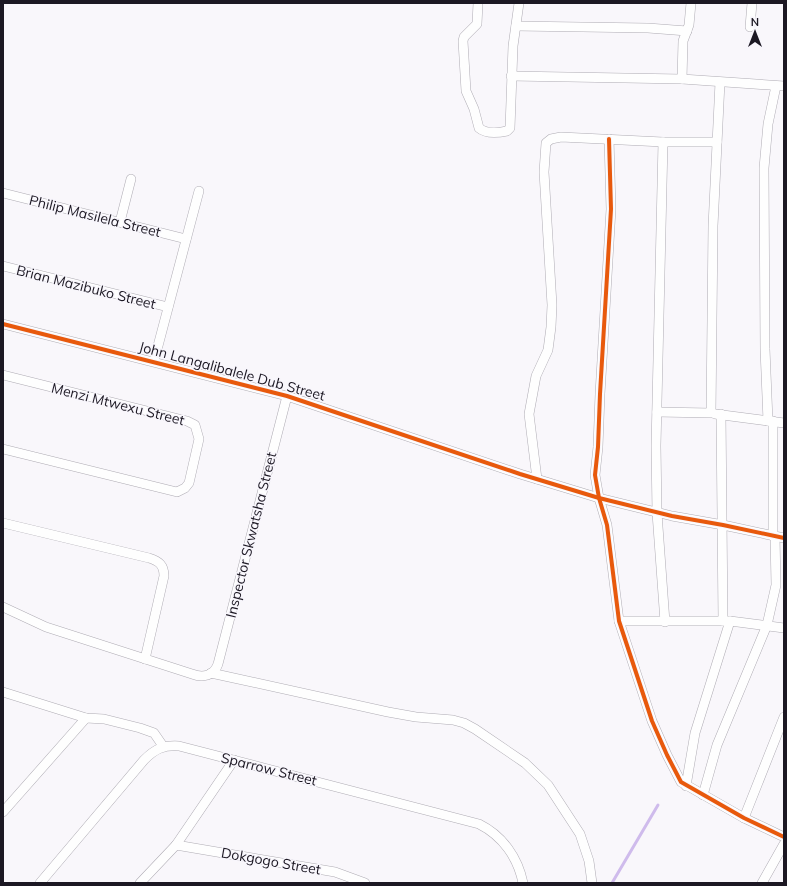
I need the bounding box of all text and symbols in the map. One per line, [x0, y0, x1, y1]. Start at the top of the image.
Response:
north arrow [735, 12, 775, 52]
text: N [751, 15, 759, 29]
street label: Philip Masilela Street [27, 191, 163, 241]
street label: Brian Mazibuko Street [14, 261, 158, 313]
street label: John Langalibalele Dub Street [137, 337, 327, 405]
street label: Menzi Mtwexu Street [50, 379, 187, 429]
street label: Inspector Skwatsha Street [222, 450, 280, 620]
street label: Sparrow Street [219, 748, 319, 790]
street label: Dokgogo Street [220, 843, 322, 879]

